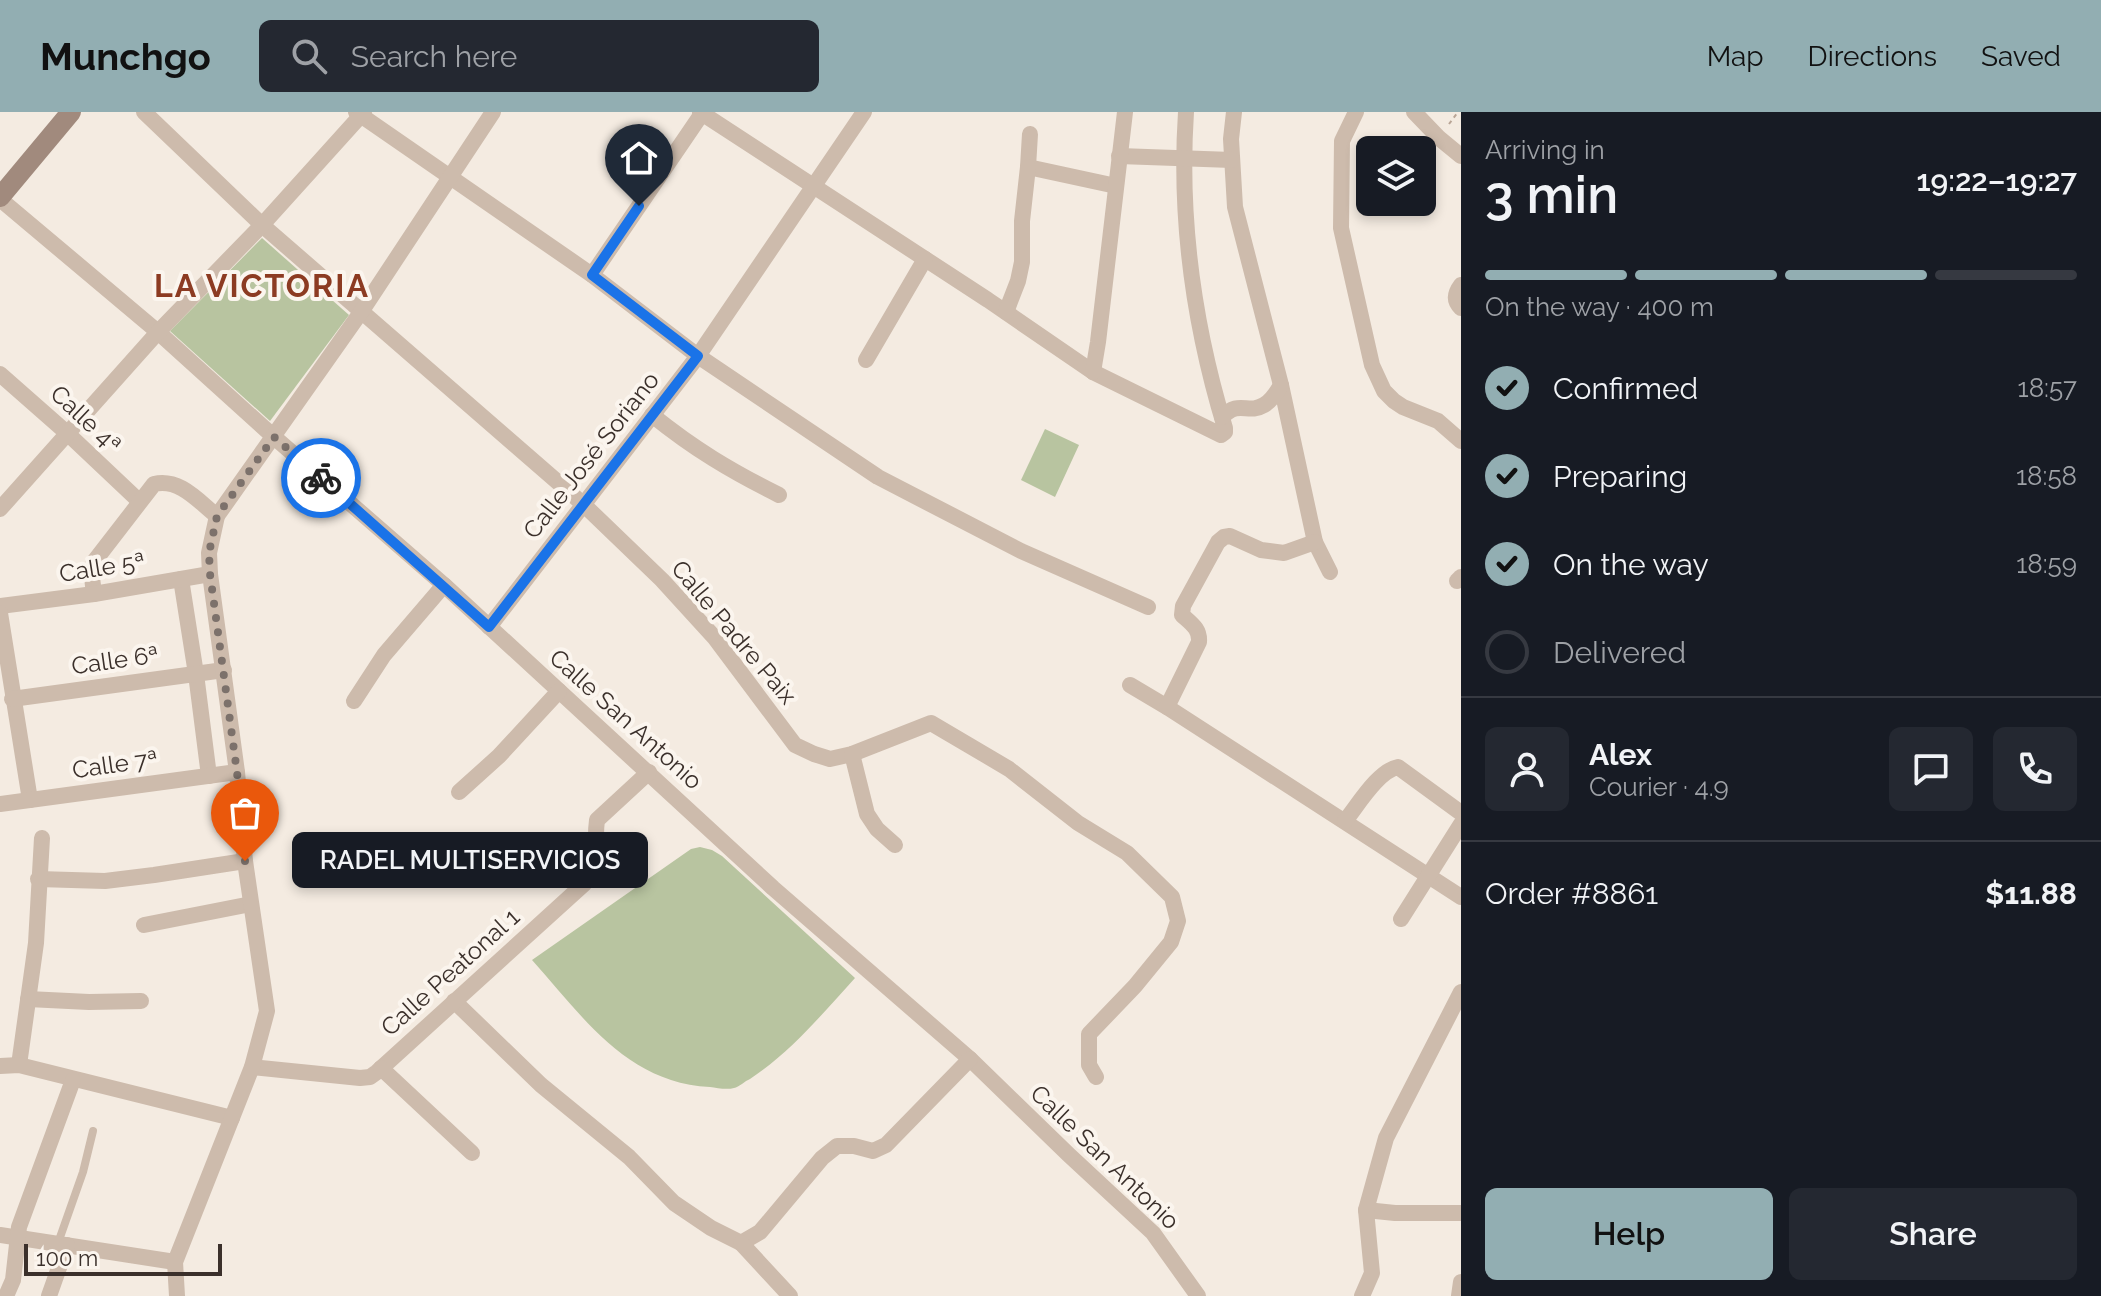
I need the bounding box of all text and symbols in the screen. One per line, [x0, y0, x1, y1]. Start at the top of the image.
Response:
search box [259, 20, 819, 92]
text: Munchgo [40, 34, 211, 79]
icon: search [287, 34, 331, 78]
text: Search here [351, 39, 517, 74]
text: Map [1707, 40, 1764, 73]
text: Directions [1808, 40, 1937, 73]
text: Saved [1981, 40, 2061, 73]
pin [605, 124, 673, 206]
text: Arriving in [1485, 135, 1605, 165]
icon: home [617, 136, 661, 180]
map controls [1356, 136, 1436, 216]
button: layers [1356, 136, 1436, 216]
text: 19:22–19:27 [1916, 163, 2077, 198]
text: 3 min [1485, 164, 1618, 225]
district label: LA VICTORIA [154, 267, 370, 304]
text: On the way · 400 m [1485, 292, 1714, 322]
street label: Calle José Soriano [517, 366, 665, 544]
icon: check [1485, 366, 1529, 410]
text: Confirmed [1553, 371, 1698, 406]
text: 18:57 [2018, 373, 2077, 403]
street label: Calle 4ª [45, 379, 127, 459]
courier [281, 438, 361, 518]
icon: check [1485, 454, 1529, 498]
icon: bike [299, 456, 343, 500]
text: Preparing [1553, 459, 1687, 494]
text: 18:58 [2016, 461, 2077, 491]
icon: check [1485, 542, 1529, 586]
street label: Calle 5ª [57, 546, 147, 588]
text: On the way [1553, 547, 1709, 582]
text: 18:59 [2016, 549, 2077, 579]
street label: Calle Padre Paix [665, 554, 803, 710]
text: Delivered [1553, 635, 1686, 670]
street label: Calle 6ª [70, 640, 160, 680]
street label: Calle San Antonio [544, 643, 708, 795]
button: person [1485, 727, 1569, 811]
button: chat [1889, 727, 1973, 811]
button: phone [1993, 727, 2077, 811]
text: Alex [1589, 737, 1652, 772]
street label: Calle 7ª [70, 744, 160, 784]
text: Courier · 4.9 [1589, 772, 1729, 802]
pin [211, 779, 279, 861]
icon: bag [223, 791, 267, 835]
callout: RADEL MULTISERVICIOS [293, 833, 649, 889]
text: RADEL MULTISERVICIOS [320, 845, 620, 875]
text: Order #8861 [1485, 876, 1658, 911]
text: $11.88 [1985, 876, 2077, 911]
street label: Calle Peatonal 1 [375, 902, 525, 1042]
street label: Calle San Antonio [1025, 1079, 1185, 1235]
button: Help [1485, 1188, 1773, 1280]
button: Share [1789, 1188, 2077, 1280]
scale bar [24, 1240, 222, 1276]
text: 100 m [36, 1245, 98, 1271]

